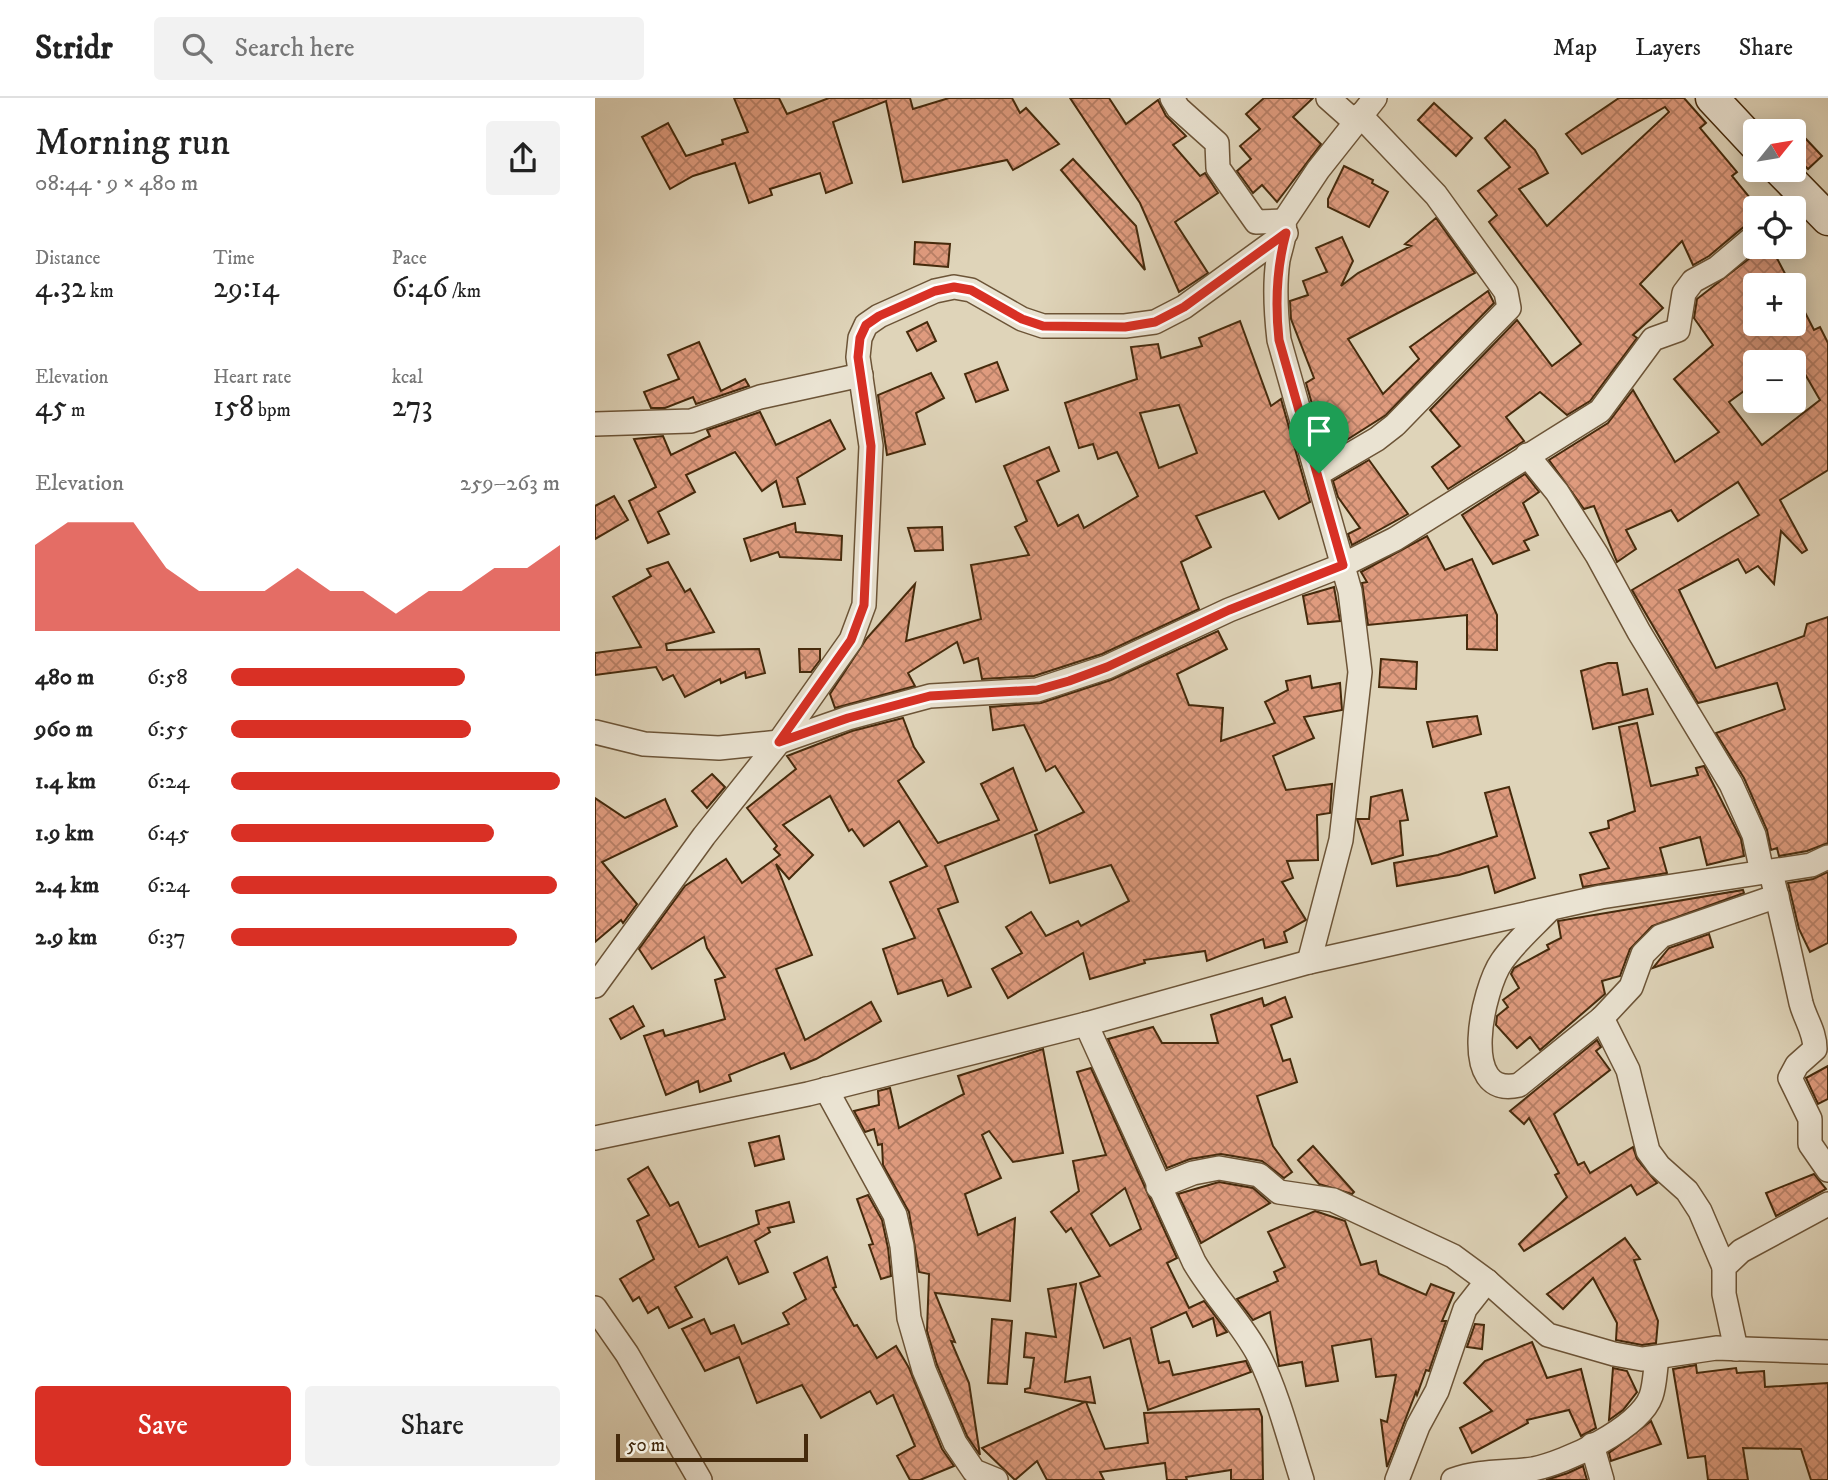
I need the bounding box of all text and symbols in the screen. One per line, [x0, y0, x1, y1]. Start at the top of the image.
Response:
search box [154, 17, 644, 80]
text: Stridr [35, 28, 112, 69]
icon: search [178, 29, 216, 67]
text: Search here [234, 32, 355, 65]
text: Map [1553, 33, 1597, 63]
text: Layers [1635, 33, 1701, 63]
text: Share [1739, 33, 1793, 63]
text: Morning run [35, 119, 230, 167]
north arrow [1743, 119, 1806, 182]
map controls [1743, 119, 1806, 413]
button: share [486, 121, 560, 195]
text: 08:44 · 9 × 480 m [35, 169, 198, 198]
button: locate [1743, 196, 1806, 259]
text: Distance [35, 247, 100, 270]
text: Time [213, 247, 255, 270]
text: Pace [392, 247, 427, 270]
text: 4.32 [35, 270, 86, 307]
text: 29:14 [213, 270, 279, 307]
text: 6:46 [392, 270, 448, 307]
button: + [1743, 273, 1806, 336]
text: km [86, 280, 114, 303]
text: /km [448, 280, 481, 303]
button: − [1743, 350, 1806, 413]
text: Elevation [35, 366, 109, 389]
text: Heart rate [213, 366, 291, 389]
text: kcal [392, 366, 423, 389]
text: 45 [35, 389, 67, 426]
text: 158 [213, 389, 254, 426]
text: 273 [392, 389, 433, 426]
text: m [67, 399, 85, 422]
text: bpm [254, 399, 291, 422]
pin [1289, 401, 1349, 473]
icon: arrive [1300, 412, 1338, 450]
text: Elevation [35, 469, 124, 498]
text: 259–263 m [460, 469, 560, 498]
text: 480 m [35, 663, 94, 692]
text: 6:58 [147, 663, 188, 692]
text: 960 m [35, 715, 93, 744]
text: 6:55 [147, 715, 188, 744]
text: 1.4 km [35, 767, 96, 796]
text: 6:24 [147, 767, 190, 796]
text: 1.9 km [35, 819, 94, 848]
text: 6:45 [147, 819, 190, 848]
text: 2.4 km [35, 871, 99, 900]
text: 6:24 [147, 871, 190, 900]
text: 2.9 km [35, 923, 97, 952]
text: 6:37 [147, 923, 186, 952]
button: Save [35, 1386, 291, 1466]
button: Share [305, 1386, 560, 1466]
scale bar [616, 1431, 809, 1463]
text: 50 m [627, 1434, 665, 1457]

